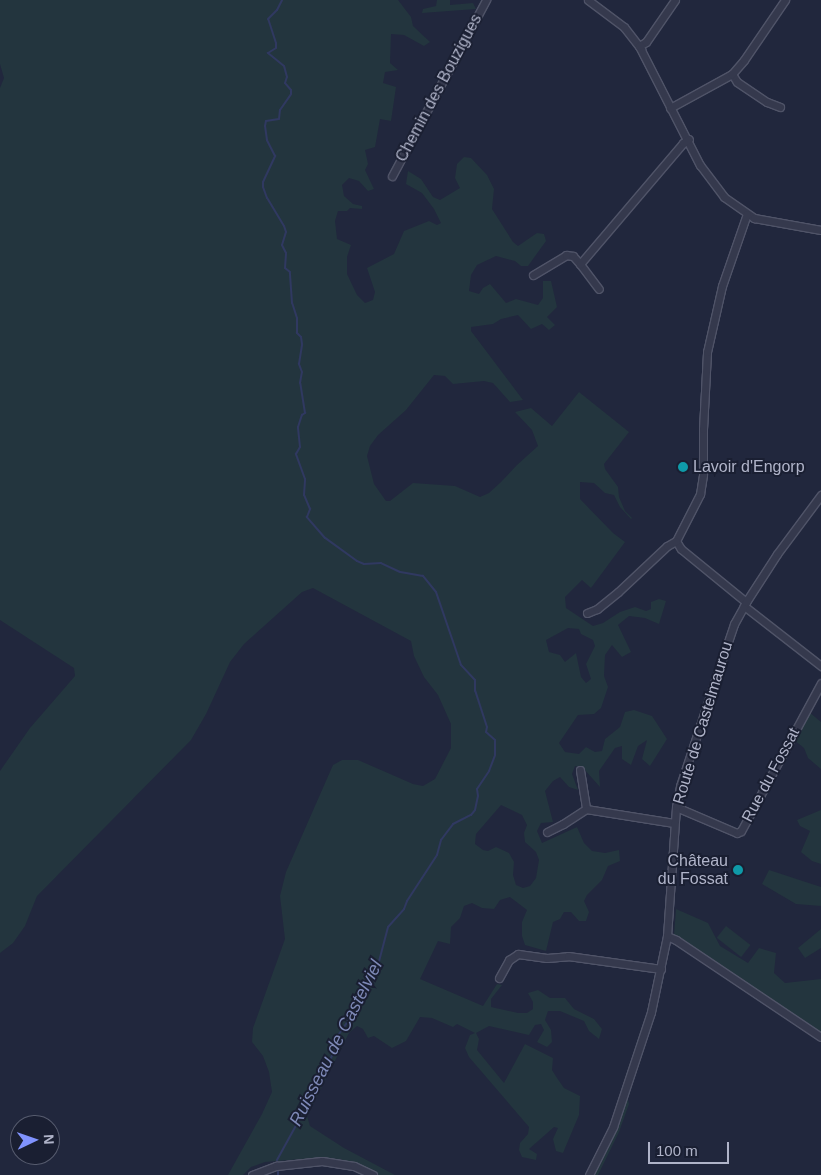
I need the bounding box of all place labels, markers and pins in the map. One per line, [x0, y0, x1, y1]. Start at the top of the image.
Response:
place label: Lavoir d'Engorp [693, 457, 805, 477]
marker: Lavoir d'Engorp [677, 461, 689, 473]
place label: Château du Fossat [658, 851, 728, 889]
marker: Château du Fossat [732, 864, 744, 876]

